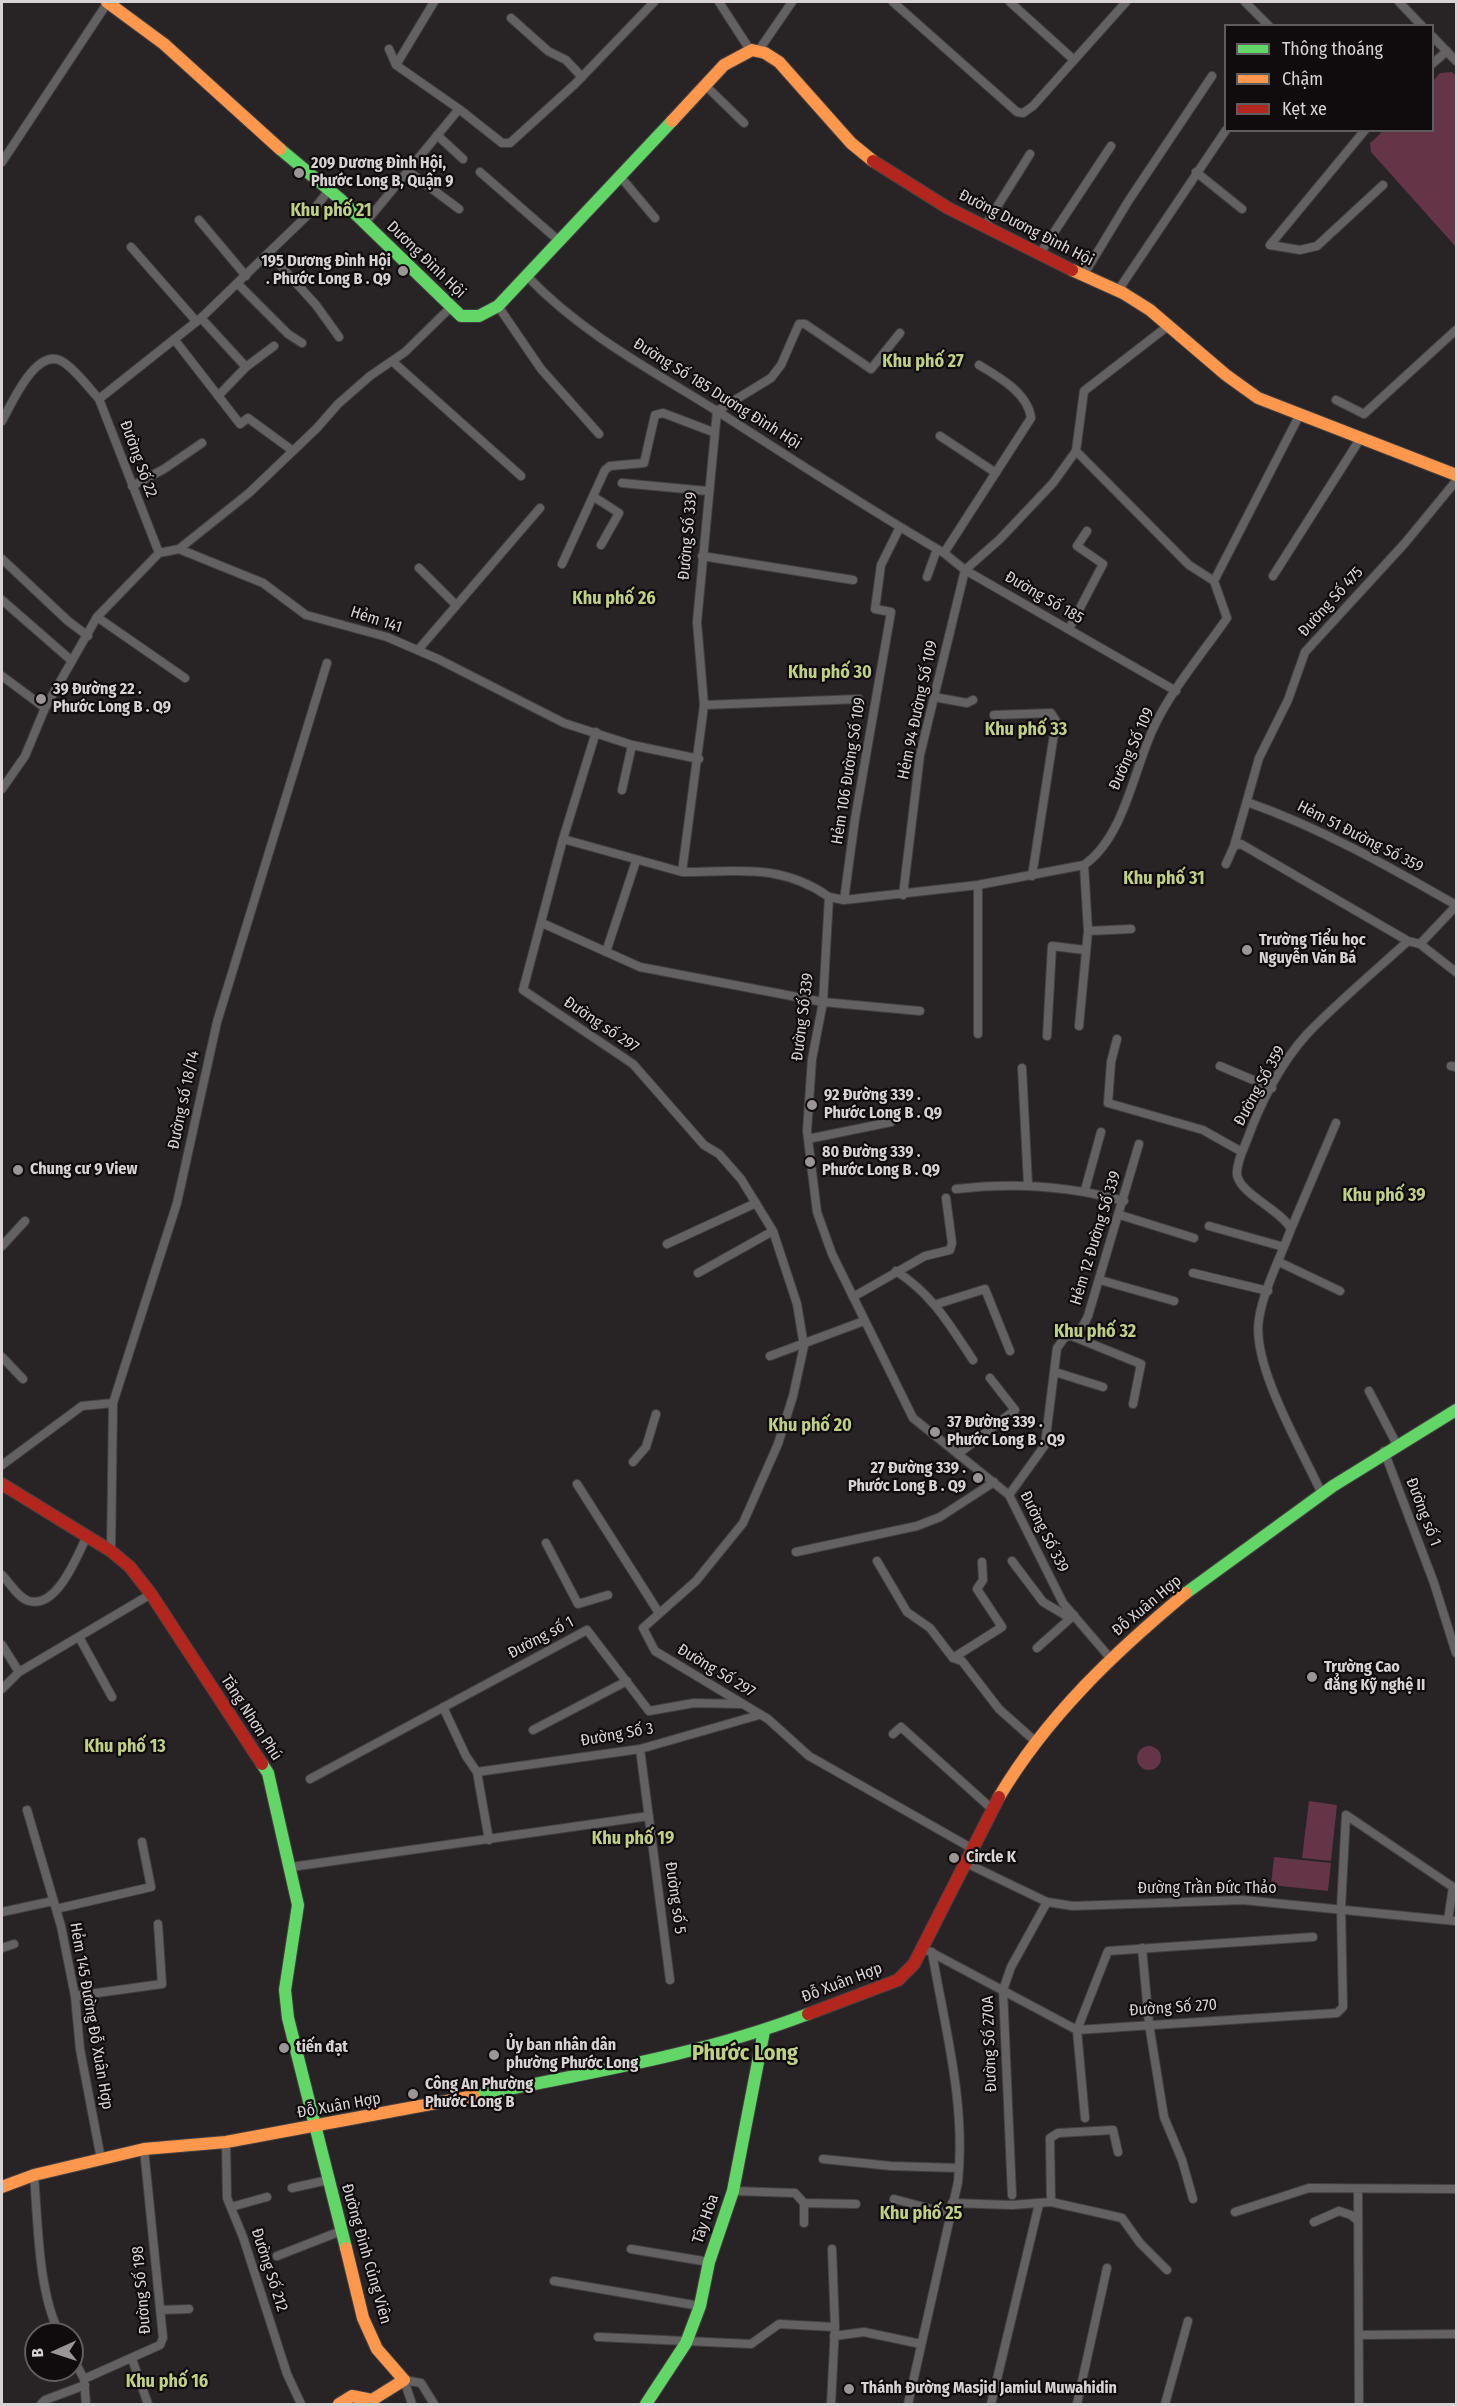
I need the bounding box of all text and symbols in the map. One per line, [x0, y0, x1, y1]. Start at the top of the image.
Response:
legend [1224, 24, 1434, 132]
text: Thông thoáng [1282, 38, 1383, 60]
text: Chậm [1282, 68, 1323, 90]
text: Kẹt xe [1282, 98, 1327, 120]
place label: 209 Dương Đình Hội, Phước Long B, Quận 9 [311, 154, 454, 192]
marker: 209 Dương Đình Hội, Phước Long B, Quận 9 [292, 166, 306, 180]
street label: Đường Dương Đình Hội [955, 186, 1097, 270]
district label: Khu phố 21 [290, 200, 372, 222]
street label: Dương Đình Hội [382, 218, 470, 302]
place label: 195 Dương Đình Hội . Phước Long B . Q9 [261, 252, 391, 290]
marker: 195 Dương Đình Hội . Phước Long B . Q9 [396, 264, 410, 278]
street label: Đường Số 185 Dương Đình Hội [630, 334, 804, 454]
district label: Khu phố 27 [882, 351, 964, 373]
street label: Đường Số 22 [115, 418, 161, 500]
street label: Đường Số 339 [675, 491, 701, 581]
street label: Đường Số 475 [1295, 563, 1367, 641]
street label: Đường Số 185 [1001, 568, 1087, 628]
district label: Khu phố 26 [572, 588, 656, 610]
street label: Hẻm 141 [348, 603, 404, 637]
street label: Hẻm 94 Đường Số 109 [894, 639, 942, 781]
district label: Khu phố 30 [788, 662, 872, 684]
place label: 39 Đường 22 . Phước Long B . Q9 [53, 680, 171, 718]
marker: 39 Đường 22 . Phước Long B . Q9 [34, 692, 48, 706]
street label: Hẻm 106 Đường Số 109 [828, 696, 870, 846]
street label: Đường Số 109 [1105, 705, 1159, 793]
district label: Khu phố 33 [985, 719, 1067, 741]
street label: Hẻm 51 Đường Số 359 [1294, 797, 1426, 877]
district label: Khu phố 31 [1123, 868, 1205, 890]
place label: Trường Tiểu học Nguyễn Văn Bá [1259, 931, 1366, 969]
marker: Trường Tiểu học Nguyễn Văn Bá [1240, 943, 1254, 957]
street label: Đường Số 339 [788, 972, 818, 1062]
street label: Đường số 297 [560, 993, 642, 1057]
street label: Đường Số 359 [1230, 1043, 1290, 1129]
street label: Đường số 18/14 [164, 1049, 204, 1151]
place label: 92 Đường 339 . Phước Long B . Q9 [824, 1086, 942, 1124]
marker: 92 Đường 339 . Phước Long B . Q9 [805, 1098, 819, 1112]
place label: 80 Đường 339 . Phước Long B . Q9 [822, 1143, 940, 1181]
marker: 80 Đường 339 . Phước Long B . Q9 [803, 1155, 817, 1169]
place label: Chung cư 9 View [30, 1160, 137, 1180]
marker: Chung cư 9 View [11, 1163, 25, 1177]
street label: Hẻm 12 Đường Số 339 [1066, 1169, 1126, 1307]
district label: Khu phố 39 [1342, 1185, 1426, 1207]
district label: Khu phố 32 [1054, 1321, 1136, 1343]
place label: 37 Đường 339 . Phước Long B . Q9 [947, 1413, 1065, 1451]
district label: Khu phố 20 [768, 1415, 852, 1437]
marker: 37 Đường 339 . Phước Long B . Q9 [928, 1425, 942, 1439]
place label: 27 Đường 339 . Phước Long B . Q9 [848, 1459, 966, 1497]
marker: 27 Đường 339 . Phước Long B . Q9 [971, 1471, 985, 1485]
street label: Đường số 1 [1401, 1475, 1445, 1549]
street label: Đường Số 339 [1015, 1488, 1073, 1576]
street label: Đỗ Xuân Hợp [1108, 1571, 1186, 1641]
street label: Đường số 1 [505, 1613, 577, 1663]
street label: Đường Số 297 [674, 1640, 758, 1702]
place label: Trường Cao đẳng Kỹ nghệ II [1324, 1658, 1425, 1696]
marker: Trường Cao đẳng Kỹ nghệ II [1305, 1670, 1319, 1684]
street label: Tăng Nhơn Phú [216, 1672, 286, 1764]
street label: Đường Số 3 [579, 1719, 655, 1751]
district label: Khu phố 13 [84, 1736, 166, 1758]
district label: Khu phố 19 [592, 1828, 674, 1850]
place label: Circle K [966, 1848, 1016, 1868]
marker: Circle K [947, 1851, 961, 1865]
street label: Đường số 5 [660, 1861, 690, 1935]
street label: Đường Trần Đức Thảo [1137, 1879, 1277, 1899]
street label: Hẻm 145 Đường Đỗ Xuân Hợp [65, 1921, 117, 2111]
street label: Đỗ Xuân Hợp [799, 1959, 885, 2007]
street label: Đường Số 270A [979, 1995, 1001, 2093]
street label: Đường Số 270 [1128, 1995, 1218, 2021]
place label: Ủy ban nhân dân phường Phước Long [506, 2036, 638, 2074]
place label: tiến đạt [296, 2038, 348, 2058]
marker: tiến đạt [277, 2041, 291, 2055]
district label: Phước Long [692, 2041, 798, 2067]
marker: Ủy ban nhân dân phường Phước Long [487, 2048, 501, 2062]
place label: Công An Phường Phước Long B [425, 2075, 533, 2113]
marker: Công An Phường Phước Long B [406, 2087, 420, 2101]
street label: Đỗ Xuân Hợp [296, 2089, 382, 2123]
street label: Đường Đinh Củng Viên [337, 2182, 395, 2326]
street label: Tây Hòa [689, 2192, 723, 2246]
district label: Khu phố 25 [880, 2203, 962, 2225]
street label: Đường Số 212 [247, 2226, 291, 2314]
street label: Đường Số 198 [129, 2245, 155, 2335]
north arrow [24, 2322, 84, 2382]
text: B [28, 2348, 47, 2358]
district label: Khu phố 16 [126, 2371, 208, 2393]
place label: Thánh Đường Masjid Jamiul Muwahidin [861, 2379, 1117, 2399]
marker: Thánh Đường Masjid Jamiul Muwahidin [842, 2382, 856, 2396]

